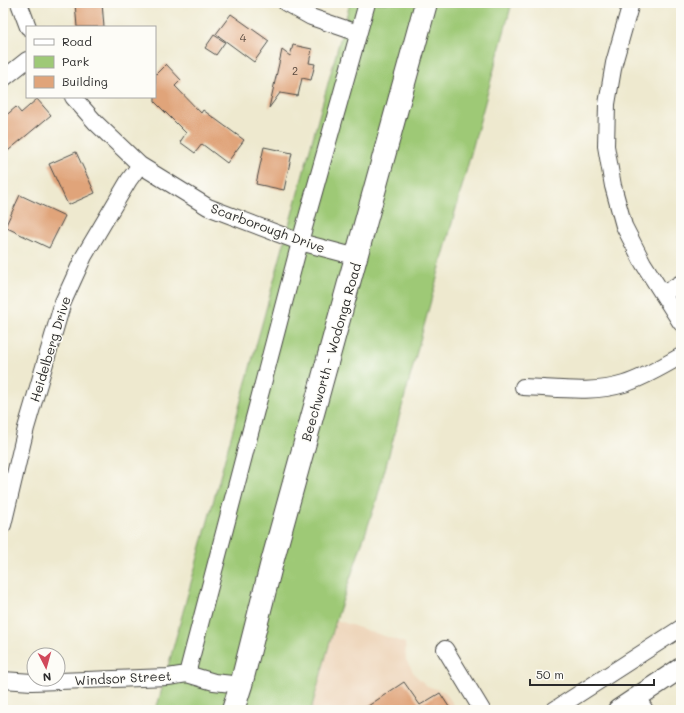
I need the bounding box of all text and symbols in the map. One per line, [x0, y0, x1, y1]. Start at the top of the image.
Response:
legend [26, 26, 156, 98]
house number: 4 [240, 30, 247, 45]
text: Road [62, 33, 92, 49]
text: Park [62, 53, 89, 69]
house number: 2 [292, 63, 298, 78]
text: Building [62, 73, 108, 89]
street label: Scarborough Drive [209, 199, 328, 256]
street label: Beechworth - Wodonga Road [297, 261, 364, 443]
street label: Heidelberg Drive [25, 294, 74, 404]
north arrow [26, 647, 66, 687]
scale bar [530, 661, 654, 687]
street label: Windsor Street [74, 666, 172, 689]
text: 50 m [536, 666, 564, 682]
text: N [42, 670, 52, 685]

